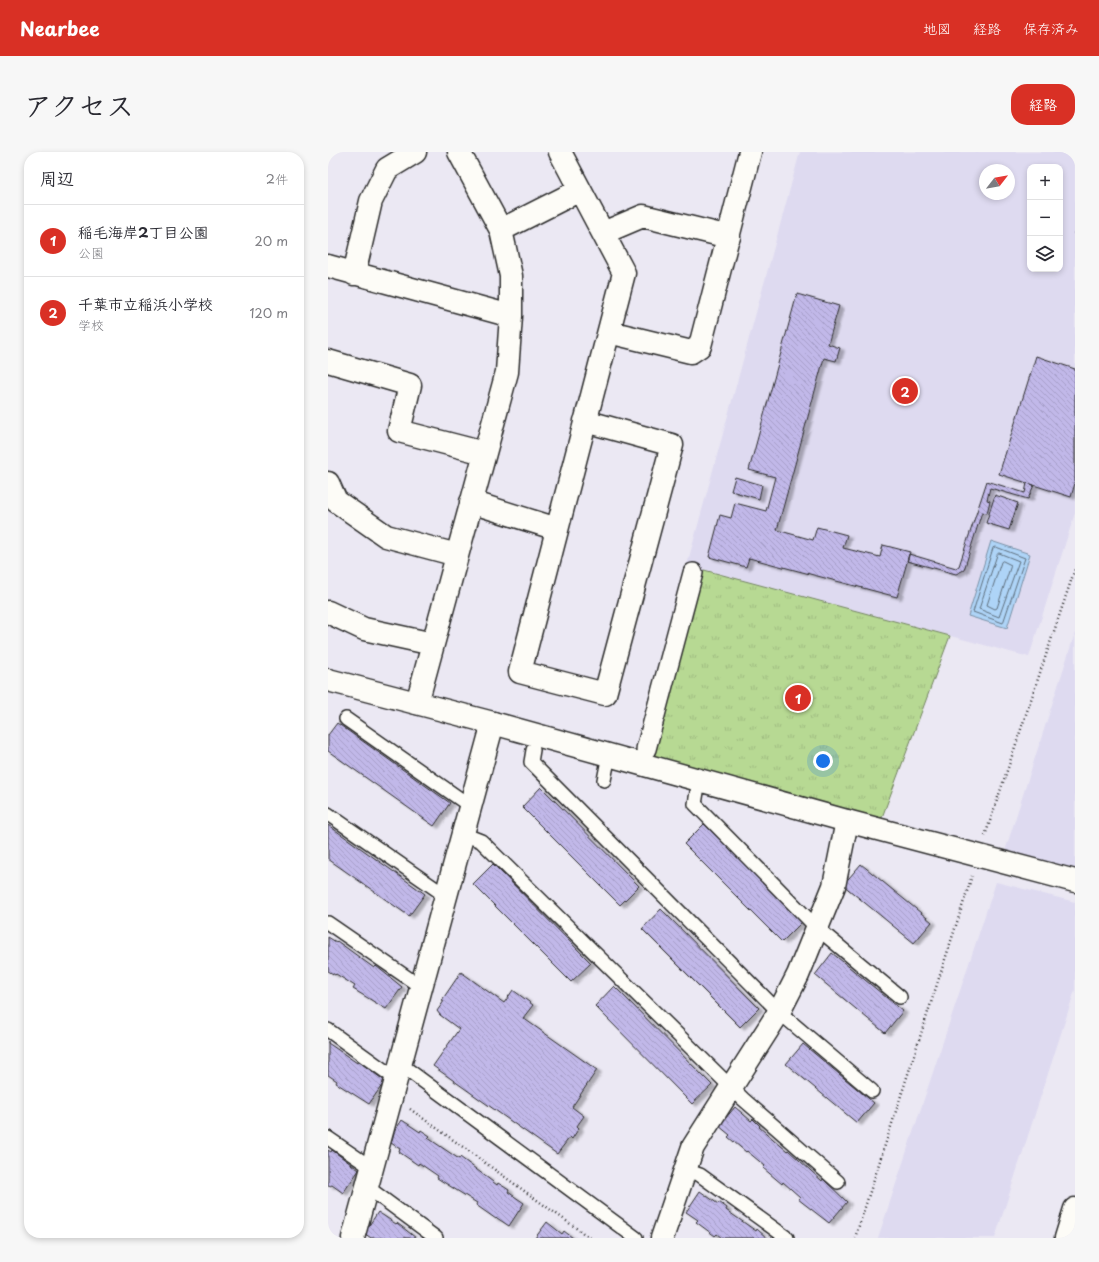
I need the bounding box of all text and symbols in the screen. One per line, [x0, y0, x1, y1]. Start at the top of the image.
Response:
text: Nearbee [20, 14, 100, 42]
text: 地図 [923, 18, 951, 39]
text: 経路 [973, 18, 1001, 39]
text: 保存済み [1023, 18, 1079, 39]
text: アクセス [24, 83, 134, 126]
button: 経路 [1011, 84, 1075, 125]
north arrow [979, 164, 1015, 200]
map controls [1027, 164, 1063, 272]
button: + [1027, 164, 1063, 200]
text: 周辺 [40, 165, 74, 191]
text: 2件 [266, 169, 288, 188]
button: − [1027, 200, 1063, 236]
text: 稲毛海岸2丁目公園 [78, 220, 209, 243]
text: 1 [50, 231, 56, 250]
text: 20 m [254, 231, 288, 250]
button: layers [1027, 236, 1063, 272]
text: 公園 [78, 243, 104, 262]
text: 千葉市立稲浜小学校 [78, 292, 213, 315]
text: 2 [48, 303, 58, 322]
text: 120 m [249, 303, 288, 322]
text: 学校 [78, 315, 104, 334]
pin: 2 [892, 376, 918, 406]
pin: 1 [785, 683, 811, 713]
your location [813, 751, 833, 771]

